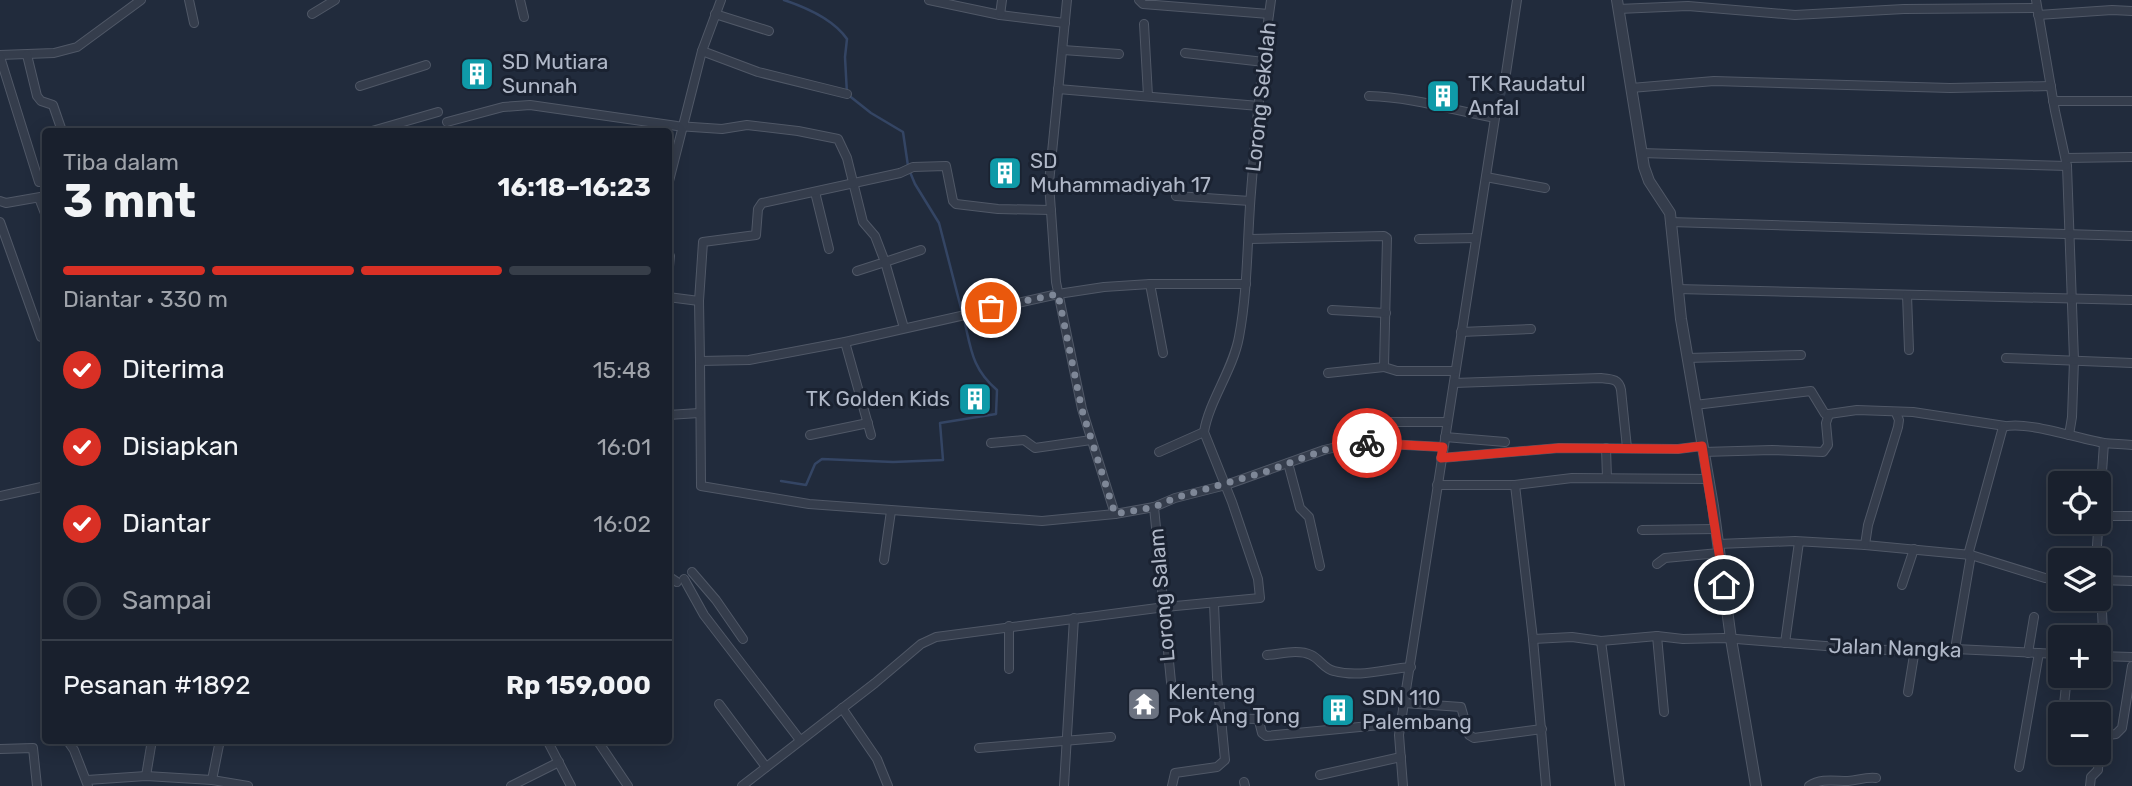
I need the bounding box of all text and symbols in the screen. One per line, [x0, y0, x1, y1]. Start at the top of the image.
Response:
street label: Lorong Sekolah [1240, 21, 1281, 173]
place label: SD Mutiara Sunnah [502, 49, 608, 98]
building icon: SD Mutiara Sunnah [458, 55, 496, 93]
place label: TK Raudatul Anfal [1468, 71, 1586, 120]
building icon: TK Raudatul Anfal [1424, 77, 1462, 115]
text: Tiba dalam [63, 148, 179, 176]
place label: SD Muhammadiyah 17 [1030, 148, 1211, 197]
building icon: SD Muhammadiyah 17 [986, 154, 1024, 192]
text: 16:18–16:23 [498, 172, 651, 203]
text: 3 mnt [63, 174, 196, 229]
pin [961, 278, 1021, 338]
text: Diantar · 330 m [63, 285, 228, 313]
icon: bag [972, 289, 1010, 327]
icon: check [63, 351, 101, 389]
text: Diterima [122, 354, 225, 385]
text: 15:48 [593, 356, 651, 384]
building icon: TK Golden Kids [956, 380, 994, 418]
place label: TK Golden Kids [806, 386, 950, 411]
courier [1332, 408, 1402, 478]
icon: bike [1348, 424, 1386, 462]
icon: check [63, 428, 101, 466]
text: Disiapkan [122, 431, 239, 462]
text: 16:01 [597, 433, 651, 461]
map controls [2048, 471, 2111, 765]
button: locate [2048, 471, 2111, 534]
icon: check [63, 505, 101, 543]
text: Diantar [122, 508, 211, 539]
text: 16:02 [593, 510, 651, 538]
street label: Lorong Salam [1143, 527, 1180, 663]
button: layers [2048, 548, 2111, 611]
pin [1694, 555, 1754, 615]
icon: home [1705, 566, 1743, 604]
text: Sampai [122, 585, 212, 616]
button: + [2048, 625, 2111, 688]
street label: Jalan Nangka [1828, 633, 1962, 662]
text: Pesanan #1892 [63, 670, 250, 701]
text: Rp 159,000 [506, 670, 651, 701]
place label: Klenteng Pok Ang Tong [1168, 679, 1300, 728]
temple icon: Klenteng Pok Ang Tong [1125, 685, 1163, 723]
place label: SDN 110 Palembang [1362, 685, 1472, 734]
building icon: SDN 110 Palembang [1319, 691, 1357, 729]
button: − [2048, 702, 2111, 765]

